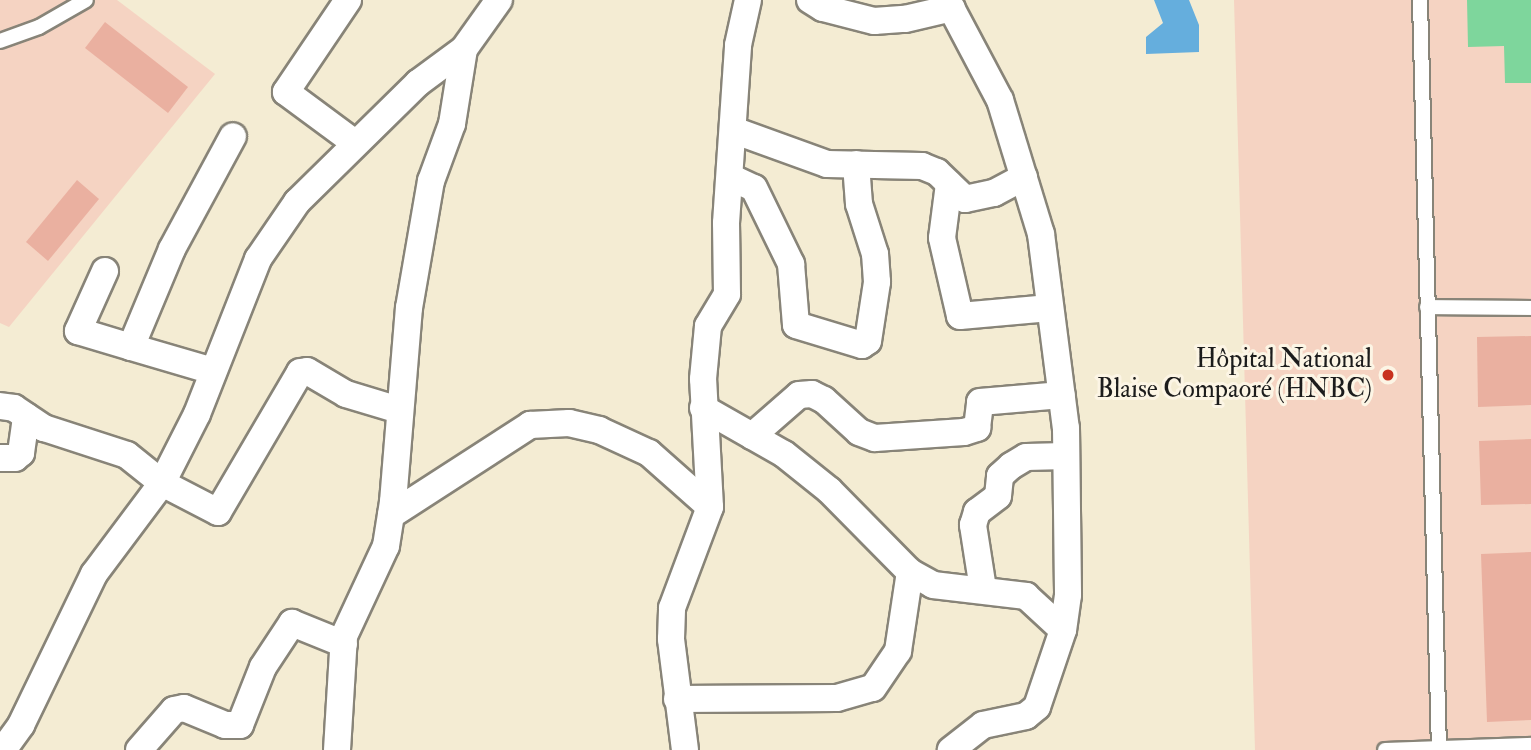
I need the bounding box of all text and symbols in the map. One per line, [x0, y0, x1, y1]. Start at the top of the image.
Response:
place label: Hôpital National Blaise Compaoré (HNBC) [1097, 344, 1372, 406]
marker: Hôpital National Blaise Compaoré (HNBC) [1378, 365, 1398, 385]

